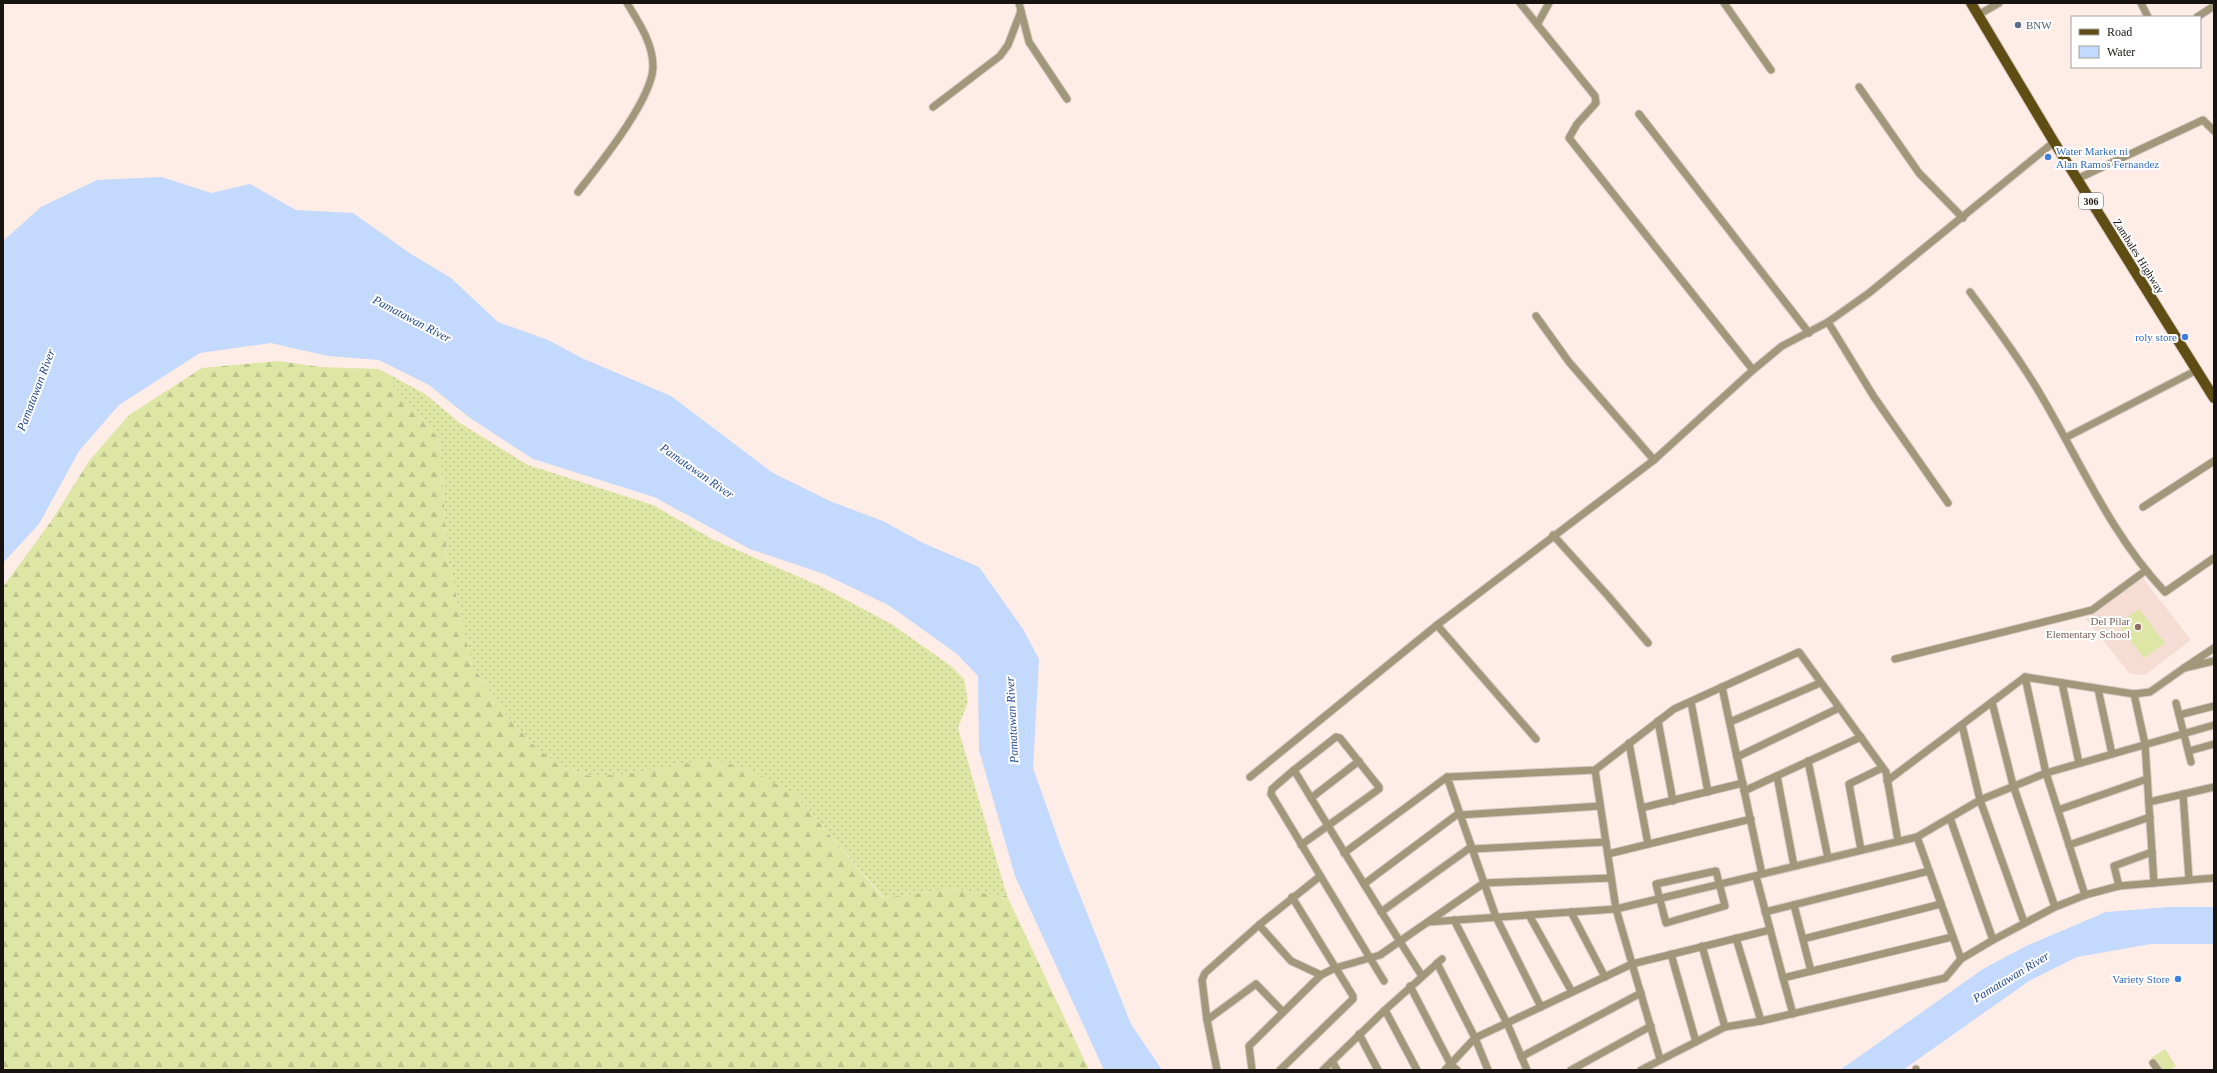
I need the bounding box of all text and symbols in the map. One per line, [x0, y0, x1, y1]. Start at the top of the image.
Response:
legend [2071, 16, 2201, 68]
place label: BNW [2026, 19, 2052, 31]
marker: BNW [2013, 20, 2023, 30]
text: Road [2107, 25, 2132, 39]
text: Water [2107, 45, 2135, 59]
place label: Water Market ni Alan Ramos Fernandez [2056, 145, 2159, 170]
marker: Water Market ni Alan Ramos Fernandez [2043, 152, 2053, 162]
road number: 306 [2079, 193, 2103, 209]
street label: Zambales Highway [2111, 216, 2167, 296]
water label: Pamatawan River [370, 292, 454, 346]
place label: roly store [2135, 331, 2177, 343]
marker: roly store [2180, 332, 2190, 342]
water label: Pamatawan River [14, 347, 58, 434]
water label: Pamatawan River [657, 440, 737, 502]
place label: Del Pilar Elementary School [2046, 615, 2130, 640]
marker: Del Pilar Elementary School [2133, 622, 2143, 632]
water label: Pamatawan River [1003, 676, 1021, 764]
water label: Pamatawan River [1970, 949, 2052, 1006]
place label: Variety Store [2112, 973, 2170, 985]
marker: Variety Store [2173, 974, 2183, 984]

